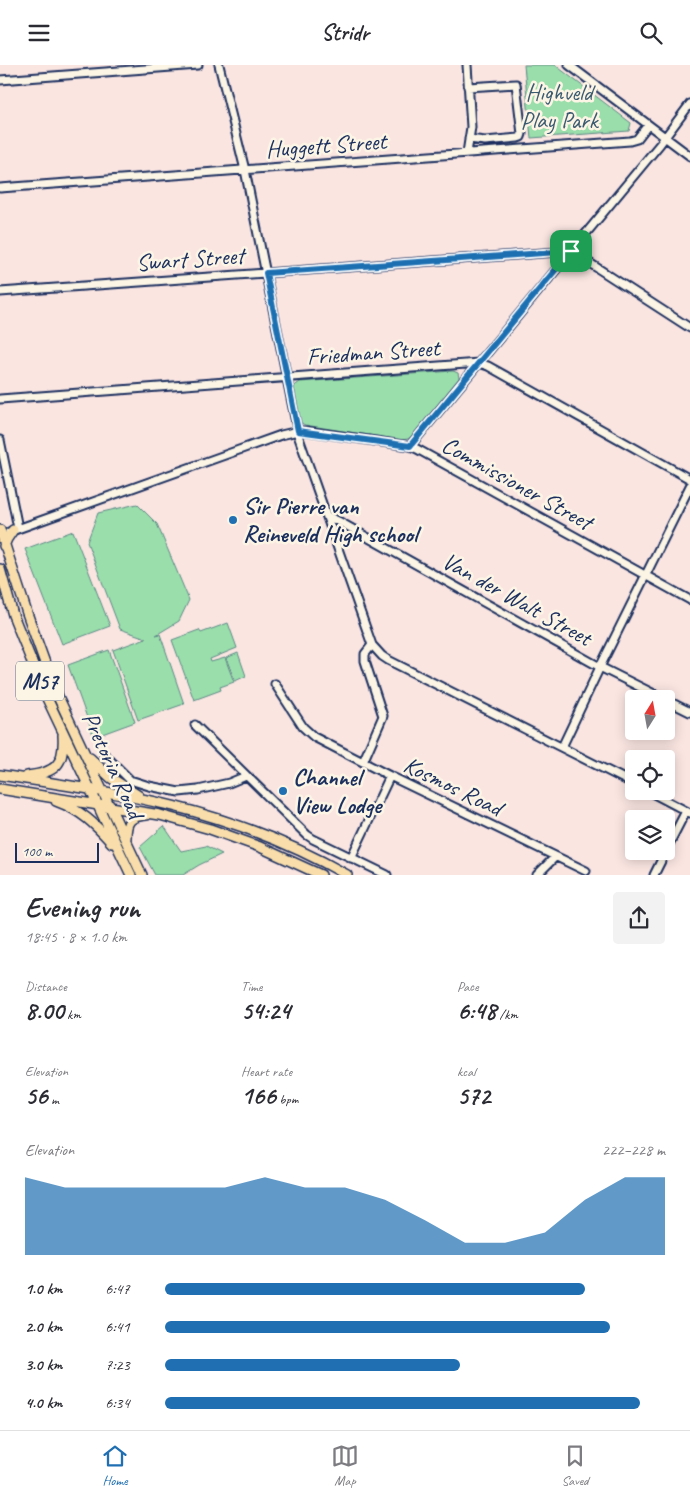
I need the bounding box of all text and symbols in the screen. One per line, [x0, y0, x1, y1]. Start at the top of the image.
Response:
icon: menu [25, 19, 53, 47]
text: Stridr [321, 19, 369, 47]
icon: search [637, 19, 665, 47]
park label: Highveld Play Park [521, 77, 600, 135]
street label: Huggett Street [265, 126, 389, 164]
pin [550, 230, 592, 272]
icon: arrive [557, 237, 585, 265]
street label: Swart Street [135, 240, 248, 278]
street label: Friedman Street [306, 332, 442, 372]
street label: Commissioner Street [437, 429, 600, 538]
place label: Sir Pierre van Reineveld High school [243, 491, 422, 549]
marker: Sir Pierre van Reineveld High school [227, 514, 239, 526]
street label: Van der Walt Street [437, 546, 599, 653]
road number: M57 [16, 661, 64, 701]
north arrow [625, 690, 675, 740]
map controls [625, 690, 675, 860]
street label: Pretoria Road [75, 707, 152, 826]
street label: Kosmos Road [399, 749, 510, 824]
button: locate [625, 750, 675, 800]
place label: Channel View Lodge [293, 762, 383, 820]
marker: Channel View Lodge [277, 785, 289, 797]
button: layers [625, 810, 675, 860]
scale bar [15, 840, 99, 863]
text: 100 m [22, 843, 52, 860]
text: Evening run [25, 890, 140, 925]
button: share [613, 892, 665, 944]
text: 18:45 · 8 × 1.0 km [25, 927, 127, 947]
text: Distance [25, 978, 67, 995]
text: Time [241, 978, 262, 995]
text: Pace [457, 978, 479, 995]
text: 8.00 [25, 995, 64, 1027]
text: 54:24 [241, 995, 291, 1027]
text: 6:48 [457, 995, 496, 1027]
text: km [64, 1006, 81, 1023]
text: /km [496, 1006, 518, 1023]
text: Elevation [25, 1063, 68, 1080]
text: Heart rate [241, 1063, 292, 1080]
text: kcal [457, 1063, 476, 1080]
text: 56 [25, 1080, 48, 1112]
text: 166 [241, 1080, 276, 1112]
text: 572 [457, 1080, 490, 1112]
text: m [48, 1091, 59, 1108]
text: bpm [276, 1091, 298, 1108]
text: Elevation [25, 1140, 74, 1160]
text: 222–228 m [602, 1140, 665, 1160]
text: 1.0 km [25, 1279, 62, 1299]
text: 6:47 [105, 1279, 130, 1299]
text: 2.0 km [25, 1317, 62, 1337]
text: 6:41 [105, 1317, 130, 1337]
text: 3.0 km [25, 1355, 62, 1375]
text: 7:23 [105, 1355, 130, 1375]
text: 4.0 km [25, 1393, 62, 1413]
text: 6:34 [105, 1393, 130, 1413]
tab: Home [101, 1442, 129, 1489]
tab: Map [331, 1442, 359, 1489]
tab: Saved [561, 1442, 589, 1489]

